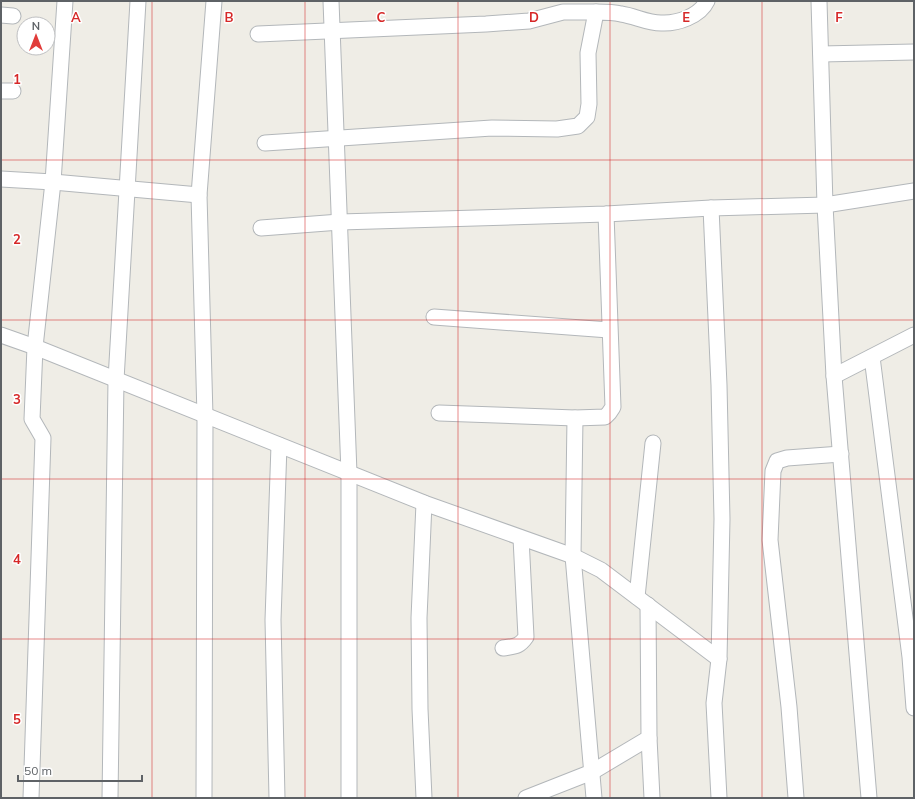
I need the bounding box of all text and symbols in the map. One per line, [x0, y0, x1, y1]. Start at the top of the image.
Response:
text: A [71, 9, 81, 25]
text: B [225, 9, 234, 25]
text: C [377, 9, 386, 25]
text: D [529, 9, 539, 25]
text: E [682, 9, 690, 25]
text: F [835, 9, 843, 25]
north arrow [16, 16, 56, 56]
text: N [32, 19, 40, 33]
text: 1 [13, 71, 21, 87]
text: 2 [13, 231, 21, 247]
text: 3 [13, 391, 21, 407]
text: 4 [13, 551, 21, 567]
text: 5 [13, 711, 21, 727]
scale bar [18, 757, 142, 783]
text: 50 m [24, 763, 52, 778]

